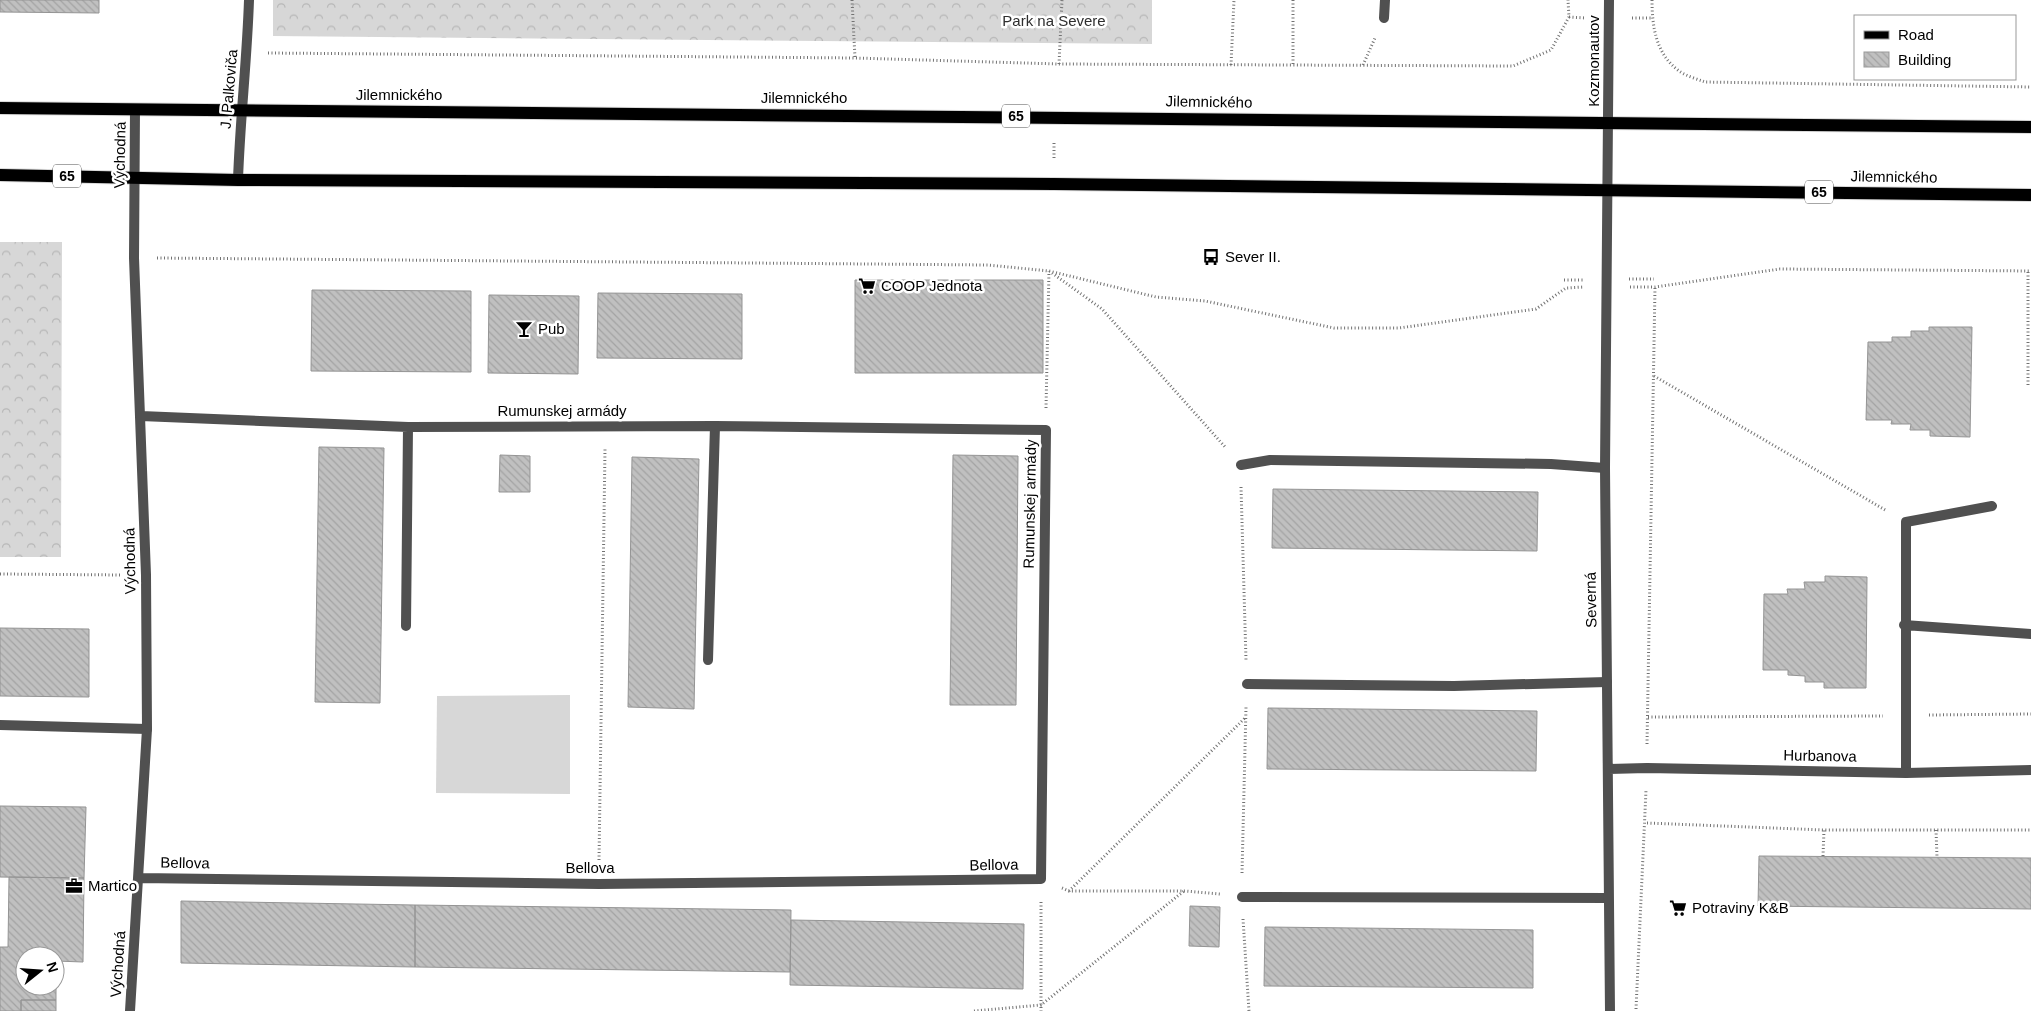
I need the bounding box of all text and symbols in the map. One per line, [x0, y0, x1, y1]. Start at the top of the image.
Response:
park label: Park na Severe [1002, 12, 1106, 29]
street label: Kozmonautov [1585, 15, 1602, 107]
legend [1854, 15, 2016, 80]
text: Road [1898, 26, 1934, 43]
street label: J. Palkoviča [217, 48, 241, 130]
text: Building [1898, 51, 1951, 68]
street label: Jilemnického [356, 86, 442, 103]
street label: Jilemnického [761, 89, 847, 106]
street label: Jilemnického [1166, 92, 1253, 111]
road number: 65 [1002, 104, 1030, 128]
street label: Východná [110, 121, 129, 188]
road number: 65 [53, 165, 81, 188]
street label: Jilemnického [1851, 167, 1938, 186]
road number: 65 [1805, 180, 1833, 203]
bus stop icon: Sever II. [1201, 247, 1221, 267]
place label: Sever II. [1225, 248, 1281, 265]
supermarket icon: COOP Jednota [857, 276, 877, 296]
place label: COOP Jednota [881, 277, 983, 294]
bar icon: Pub [514, 319, 534, 339]
place label: Pub [538, 320, 565, 337]
street label: Rumunskej armády [497, 402, 627, 419]
street label: Rumunskej armády [1020, 439, 1039, 569]
street label: Východná [120, 527, 139, 595]
street label: Severná [1582, 571, 1599, 628]
street label: Hurbanova [1783, 746, 1857, 765]
street label: Bellova [160, 854, 210, 871]
street label: Bellova [969, 856, 1019, 873]
street label: Bellova [565, 859, 615, 876]
office icon: Martico [64, 876, 84, 896]
place label: Martico [88, 877, 137, 894]
supermarket icon: Potraviny K&B [1668, 898, 1688, 918]
place label: Potraviny K&B [1692, 899, 1789, 916]
street label: Východná [107, 929, 128, 998]
north arrow [15, 946, 65, 996]
text: N [43, 960, 62, 974]

